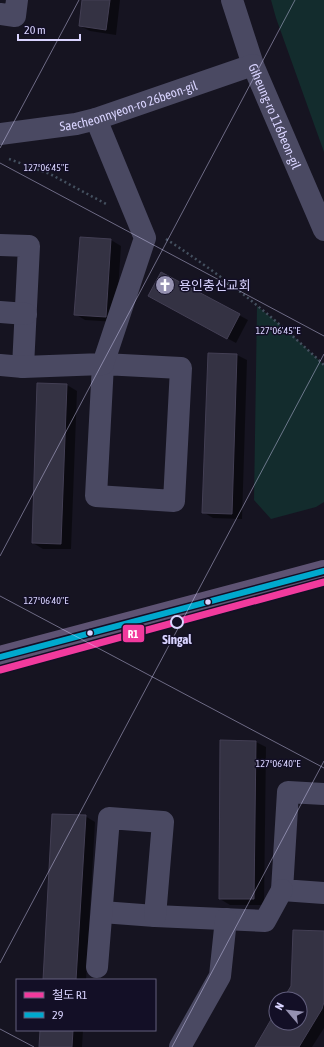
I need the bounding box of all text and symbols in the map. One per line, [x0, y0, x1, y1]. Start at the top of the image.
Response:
scale bar [18, 16, 80, 42]
text: 20 m [24, 23, 46, 37]
street label: Giheung-ro 116beon-gil [245, 61, 304, 172]
street label: Saecheonnyeon-ro 26beon-gil [59, 78, 200, 134]
text: 127°06'45"E [24, 162, 69, 173]
church icon: 용인충신교회 [154, 274, 176, 296]
place label: 용인충신교회 [179, 278, 251, 293]
text: 127°06'45"E [256, 325, 301, 336]
text: 127°06'40"E [24, 595, 69, 606]
unlabelled marker [203, 597, 213, 607]
marker: Singal [170, 615, 184, 629]
line badge: R1 [122, 624, 145, 643]
unlabelled marker [85, 628, 95, 638]
text: R1 [128, 628, 138, 640]
place label: Singal [162, 632, 192, 647]
text: 127°06'40"E [256, 758, 301, 769]
legend [16, 979, 156, 1031]
text: 철도 R1 [52, 988, 88, 1002]
north arrow [268, 991, 308, 1031]
text: N [272, 1001, 286, 1012]
text: 29 [52, 1008, 64, 1022]

